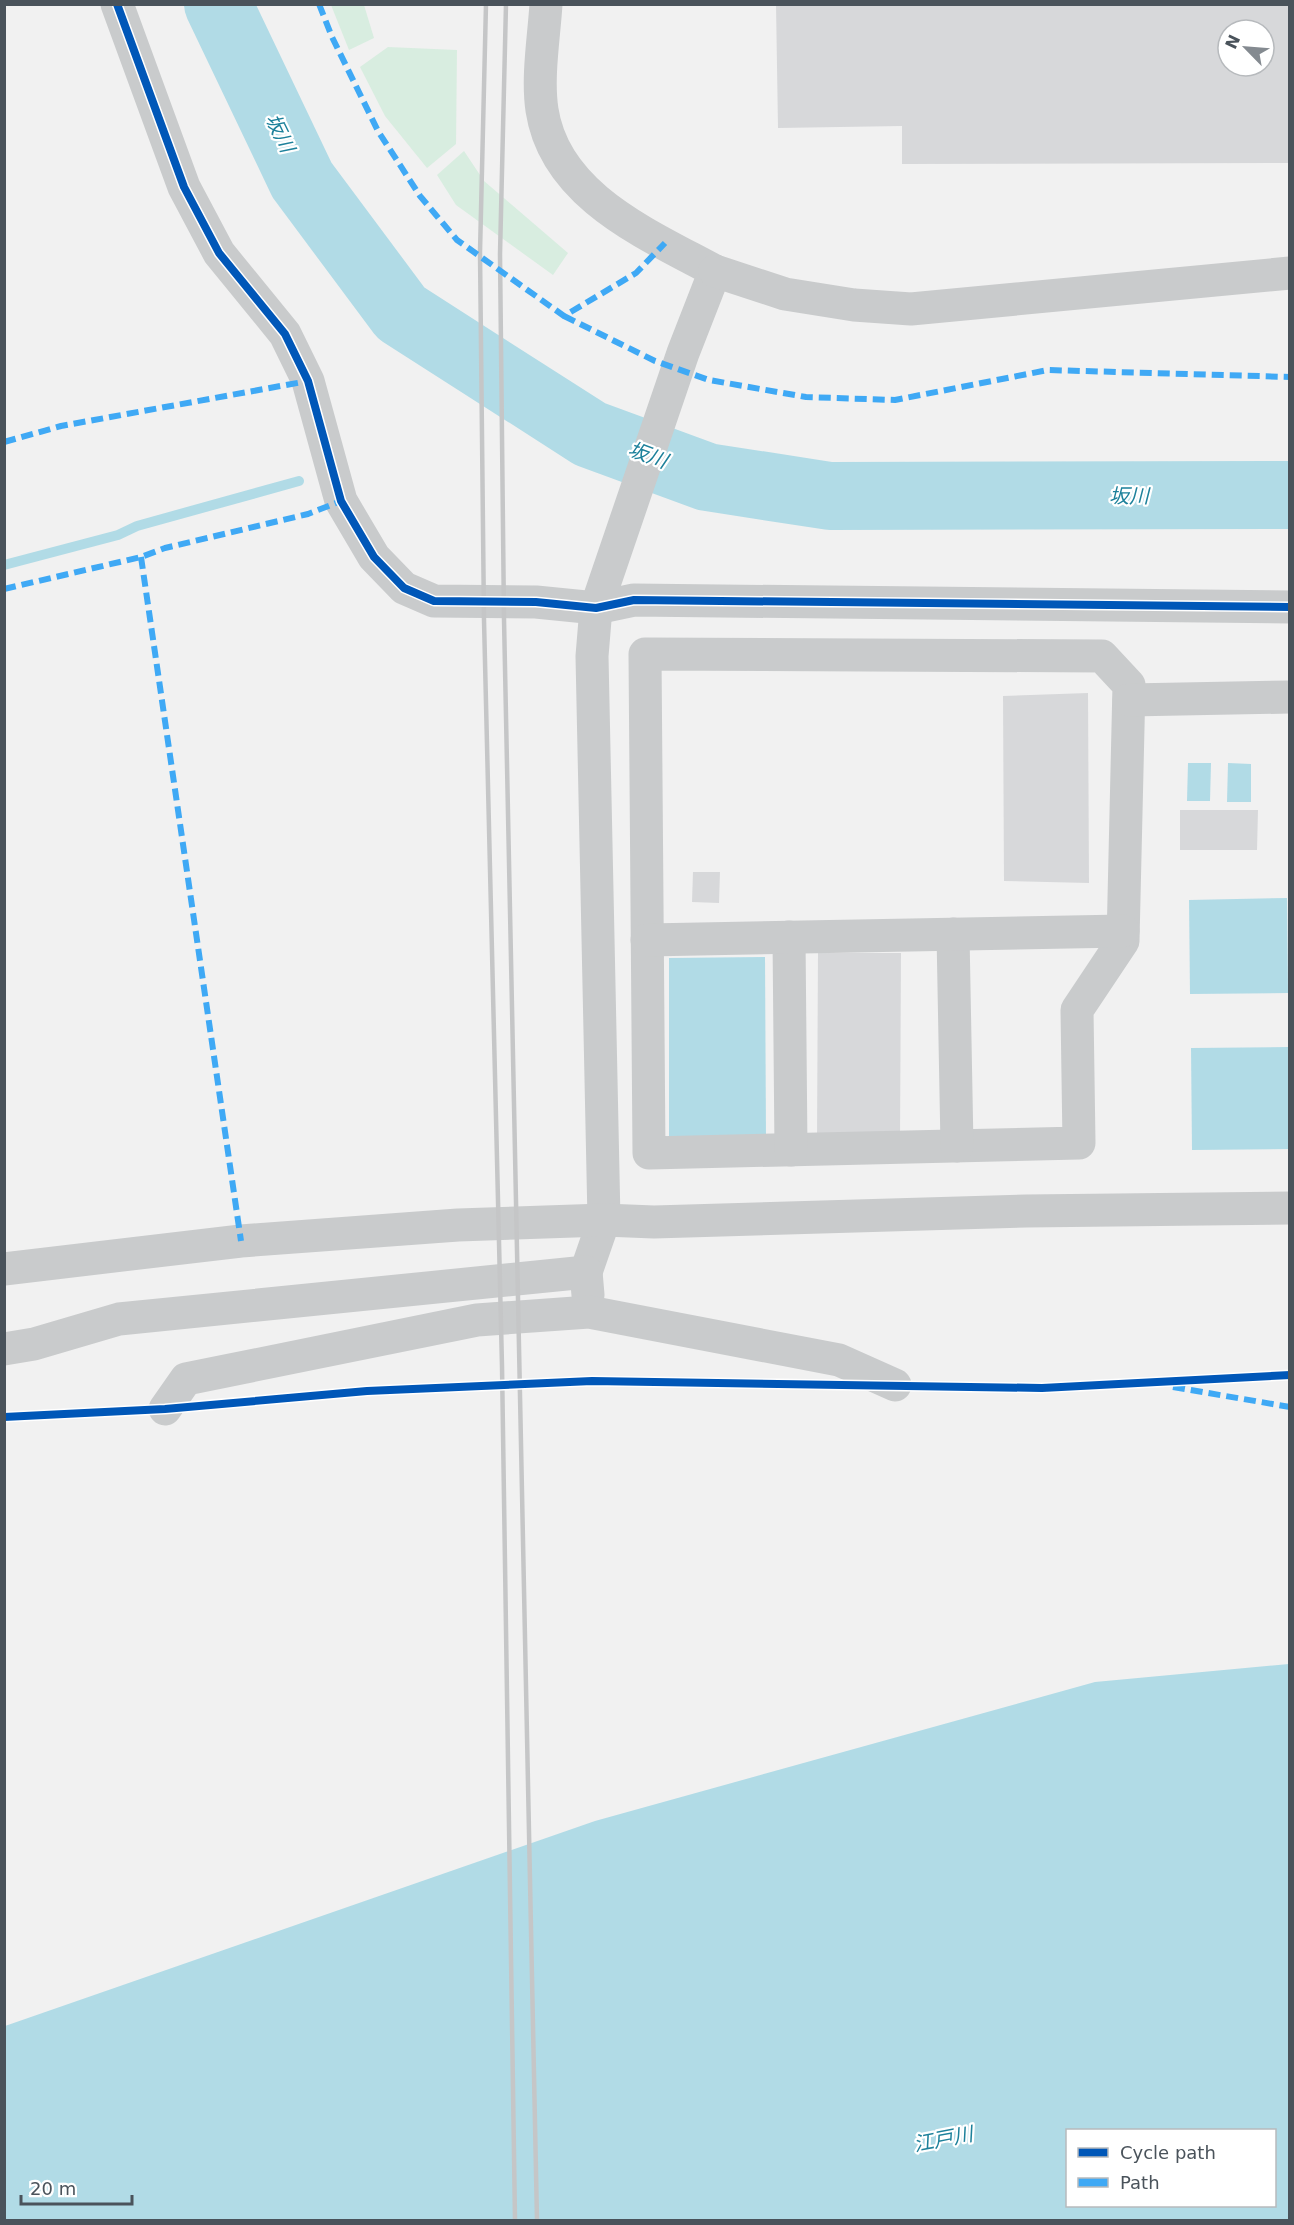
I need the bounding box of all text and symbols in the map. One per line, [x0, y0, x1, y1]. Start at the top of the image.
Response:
north arrow [1216, 18, 1276, 78]
text: N [1221, 32, 1244, 52]
water label: 坂川 [260, 110, 300, 158]
water label: 坂川 [625, 437, 673, 474]
water label: 坂川 [1109, 484, 1151, 508]
water label: 江戸川 [911, 2121, 977, 2157]
legend [1066, 2129, 1276, 2207]
text: Cycle path [1120, 2142, 1216, 2163]
scale bar [21, 2168, 132, 2206]
text: Path [1120, 2172, 1160, 2193]
text: 20 m [30, 2178, 76, 2199]

